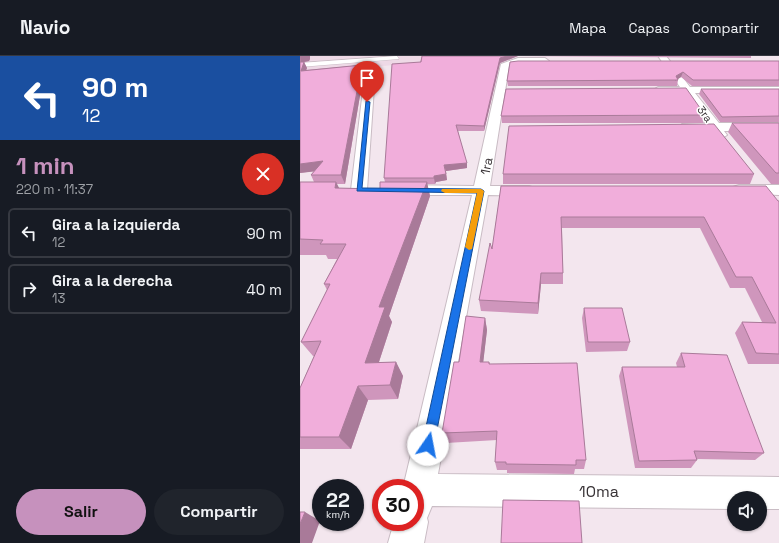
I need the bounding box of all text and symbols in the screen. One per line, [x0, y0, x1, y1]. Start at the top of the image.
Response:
text: Navio [20, 15, 70, 40]
text: Mapa [569, 19, 606, 37]
text: Capas [628, 19, 670, 37]
text: Compartir [692, 19, 759, 37]
pin [350, 61, 384, 102]
icon: arrive [356, 67, 378, 89]
text: 90 m [82, 69, 148, 105]
icon: left [16, 72, 68, 124]
street label: 3ra [694, 103, 716, 126]
text: 12 [82, 104, 100, 127]
text: 1 min [16, 150, 75, 181]
button: close [242, 153, 284, 195]
street label: 1ra [476, 155, 497, 176]
text: 220 m · 11:37 [16, 181, 93, 198]
text: Gira a la izquierda [52, 215, 180, 234]
icon: left [18, 222, 40, 244]
text: 90 m [246, 224, 282, 243]
text: 12 [52, 234, 65, 251]
text: Gira a la derecha [52, 271, 172, 290]
icon: right [18, 278, 40, 300]
text: 40 m [246, 280, 282, 299]
text: 13 [52, 290, 65, 307]
position arrow [407, 424, 449, 466]
speed limit sign: 30 [372, 479, 424, 531]
street label: 10ma [579, 481, 619, 502]
text: 22 [326, 487, 350, 513]
button: Salir [16, 489, 146, 535]
button: Compartir [154, 489, 284, 535]
map controls [727, 491, 767, 531]
button: sound [727, 491, 767, 531]
text: km/h [326, 508, 350, 521]

